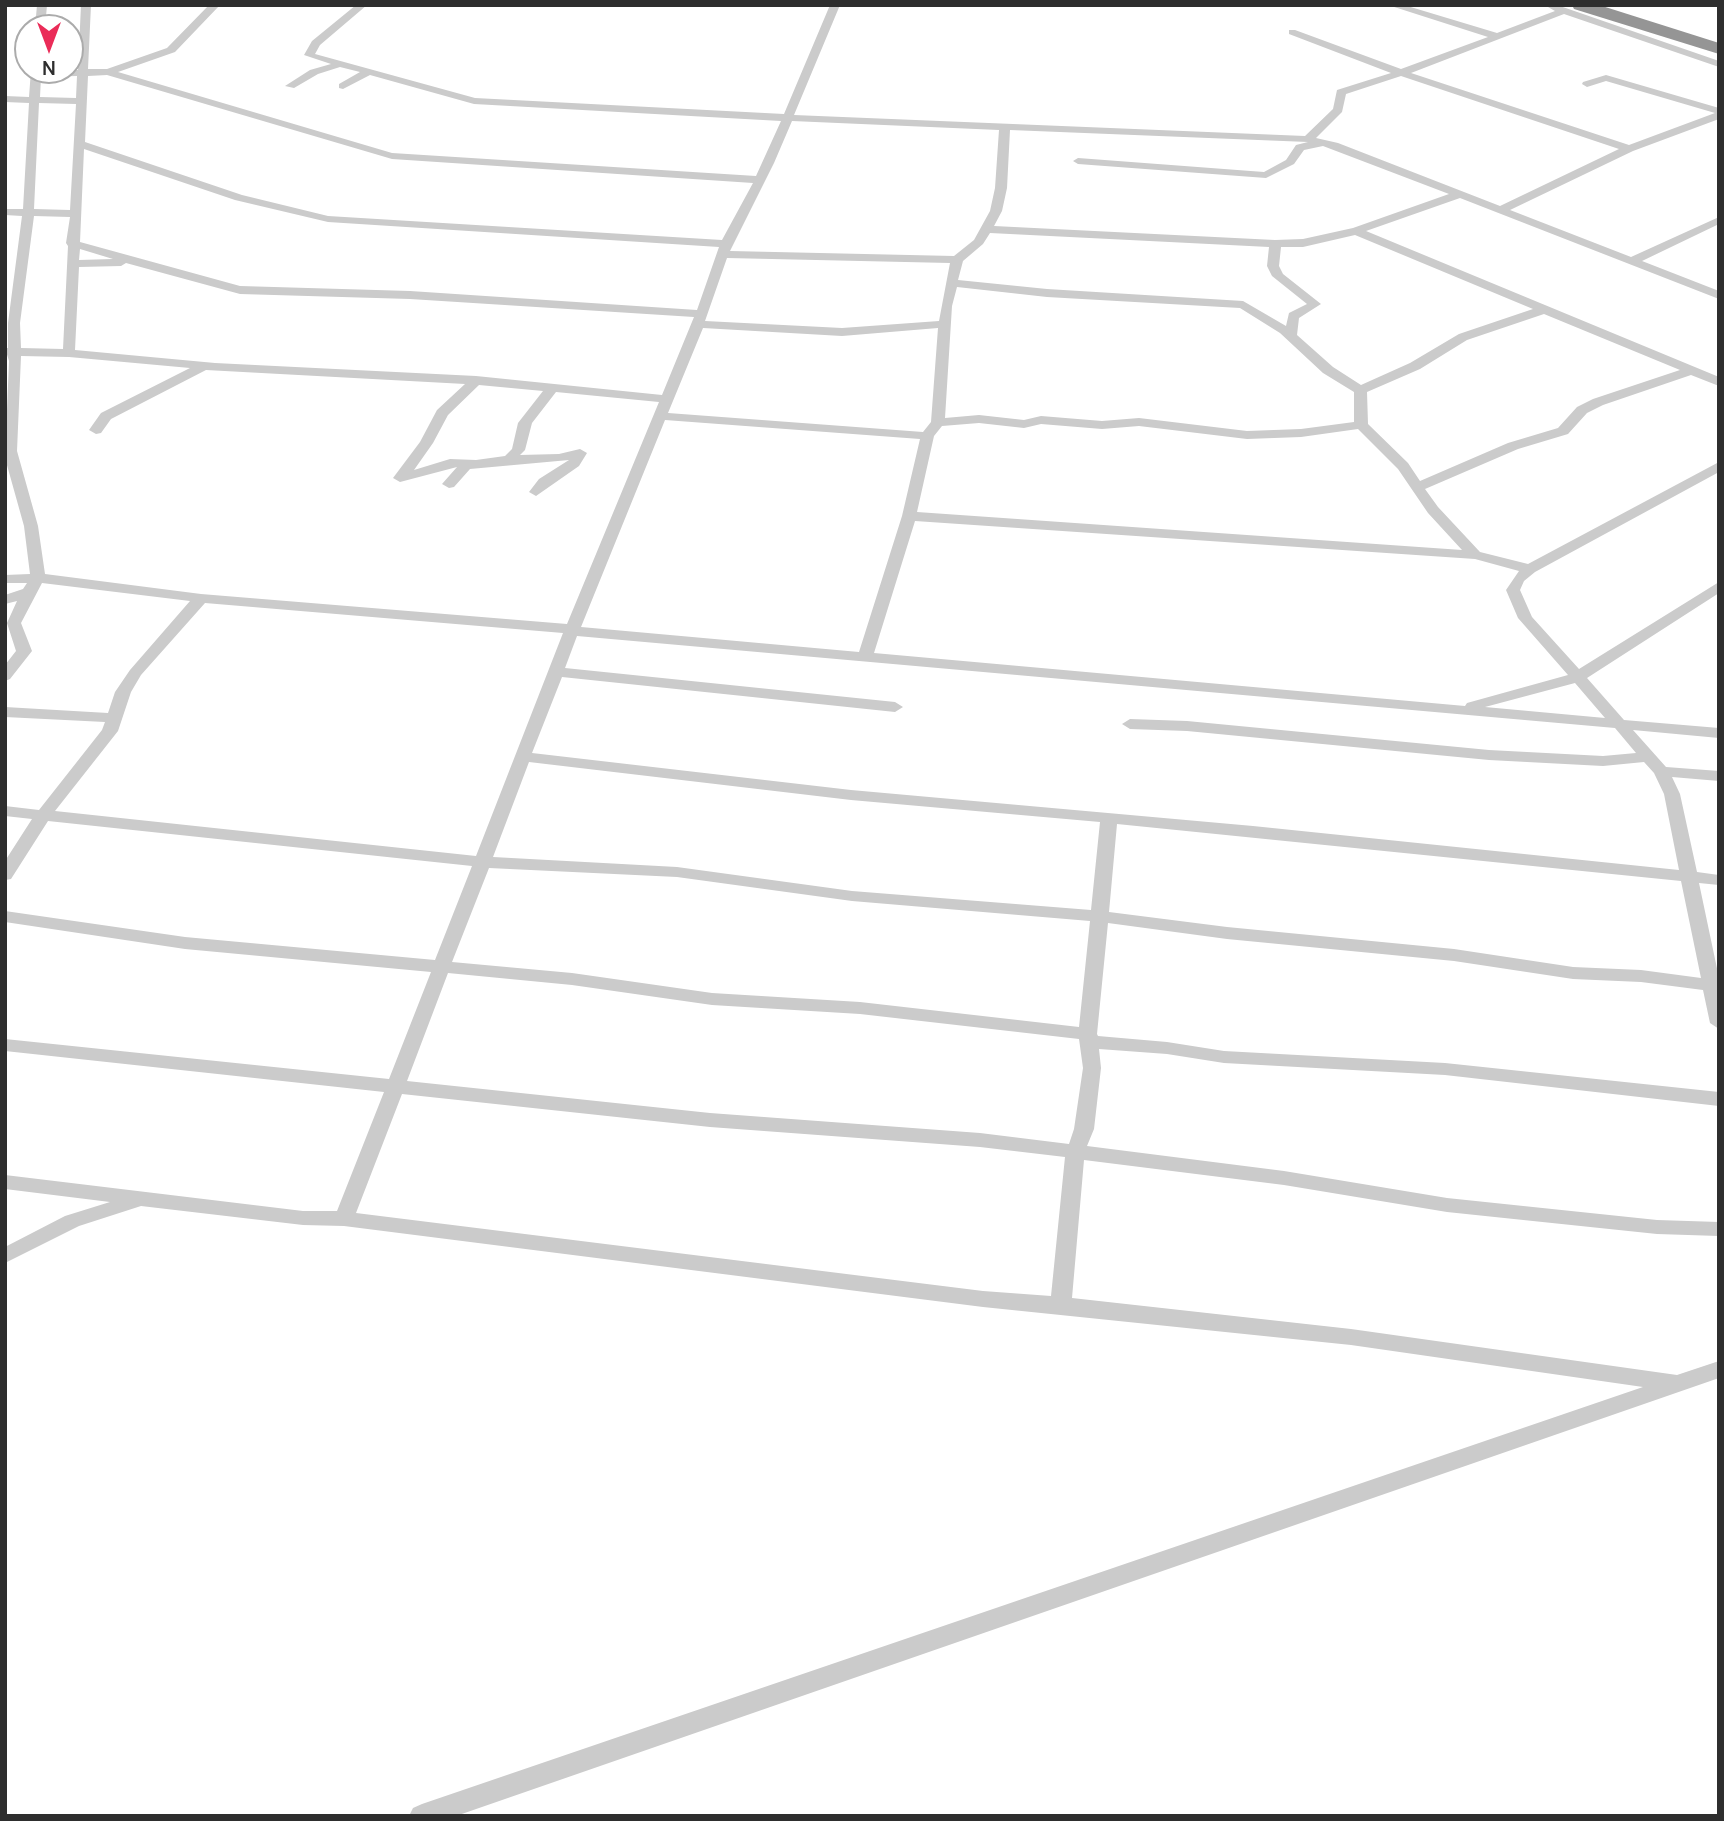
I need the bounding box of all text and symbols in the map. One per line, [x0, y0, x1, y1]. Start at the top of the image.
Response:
north arrow [14, 14, 84, 84]
text: N [42, 55, 56, 81]

